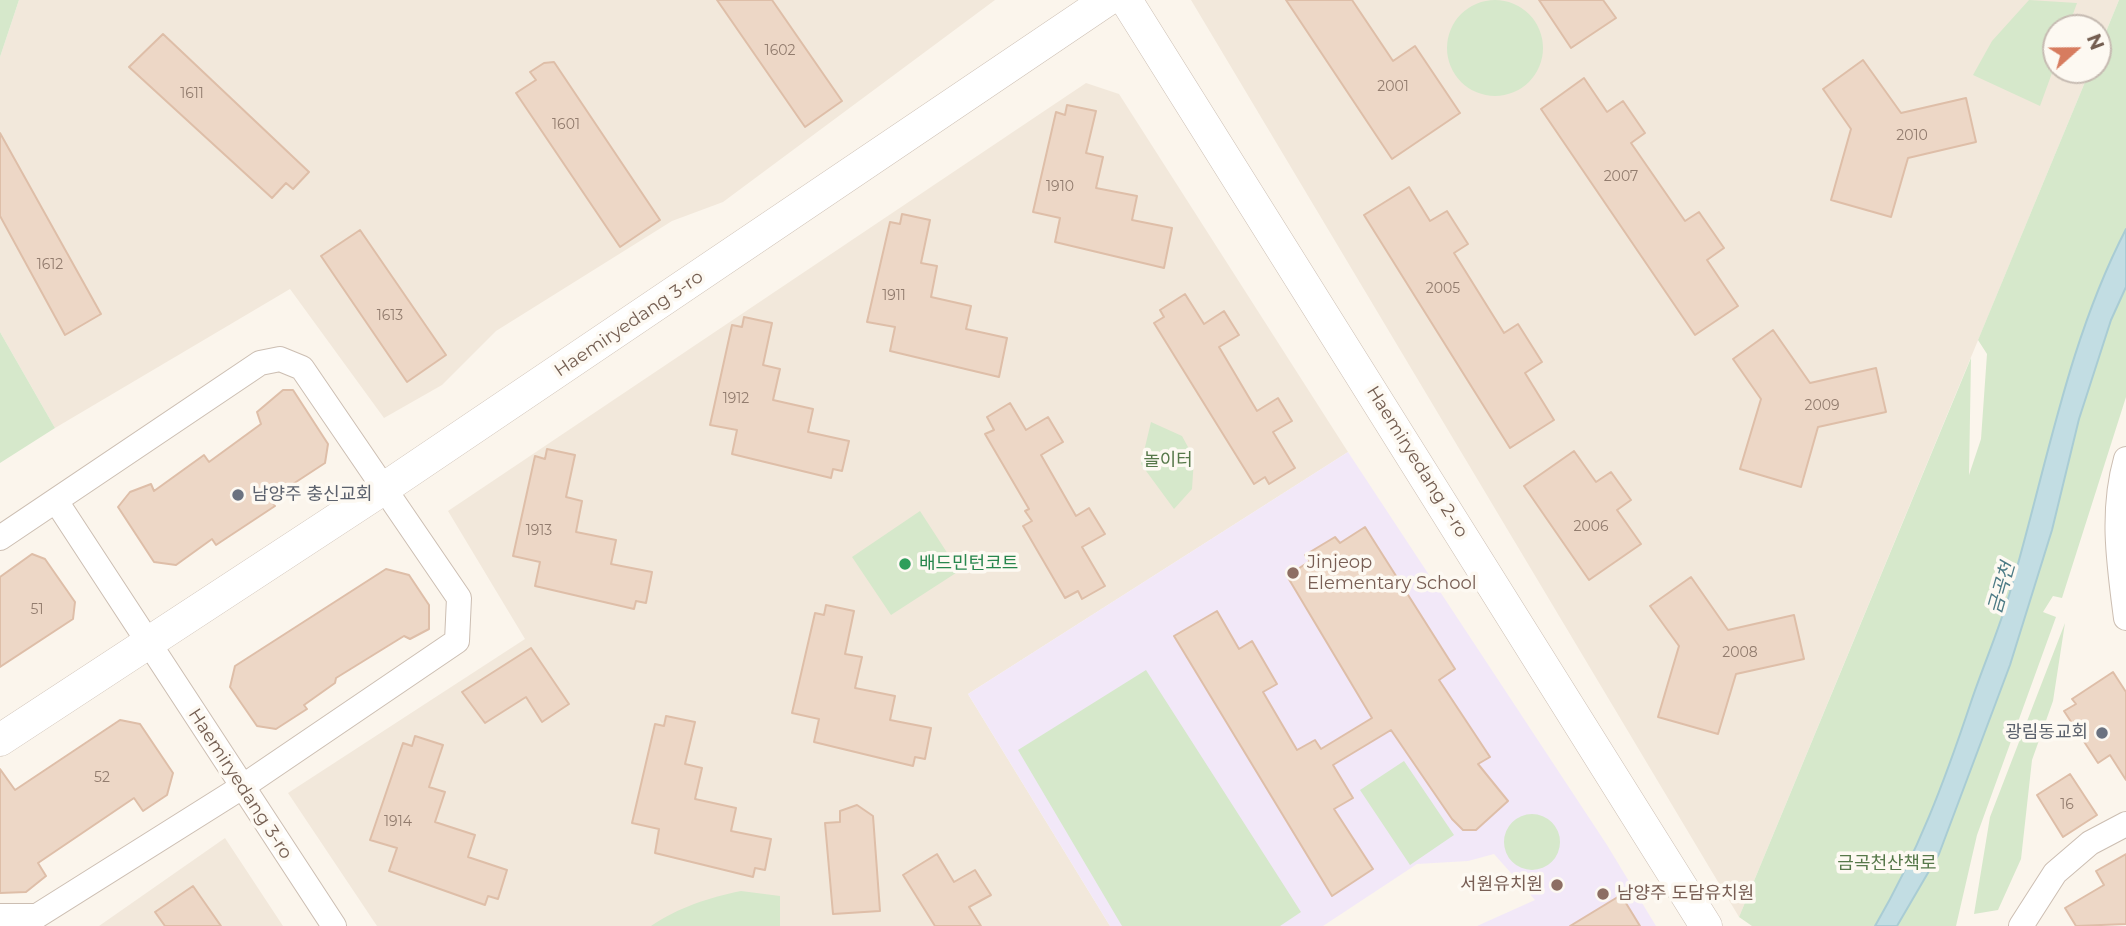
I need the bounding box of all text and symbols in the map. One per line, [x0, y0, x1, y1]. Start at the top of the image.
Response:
north arrow [2042, 14, 2112, 84]
text: N [2082, 31, 2109, 53]
house number: 1602 [765, 43, 795, 59]
house number: 2001 [1377, 79, 1409, 95]
house number: 1611 [180, 86, 204, 102]
house number: 1601 [552, 117, 580, 133]
house number: 2010 [1896, 128, 1928, 144]
house number: 2007 [1604, 169, 1638, 185]
house number: 1910 [1046, 179, 1074, 195]
house number: 1612 [37, 257, 63, 273]
street label: Haemiryedang 3-ro [550, 266, 708, 382]
house number: 2005 [1426, 281, 1460, 297]
house number: 1911 [882, 288, 906, 304]
house number: 1613 [377, 308, 403, 324]
street label: Haemiryedang 2-ro [1362, 382, 1472, 542]
house number: 1912 [723, 391, 749, 407]
house number: 2009 [1805, 398, 1839, 414]
park label: 놀이터 [1143, 450, 1193, 472]
place label: 남양주 충신교회 [252, 484, 373, 506]
marker: 남양주 충신교회 [230, 487, 246, 503]
house number: 2006 [1574, 519, 1608, 535]
house number: 1913 [526, 523, 552, 539]
place label: Jinjeop Elementary School [1307, 552, 1477, 594]
place label: 배드민턴코트 [919, 553, 1018, 575]
marker: 배드민턴코트 [897, 556, 913, 572]
water label: 금곡천 [1984, 560, 2020, 616]
marker: Jinjeop Elementary School [1285, 565, 1301, 581]
house number: 51 [31, 602, 43, 618]
house number: 2008 [1722, 645, 1758, 661]
street label: Haemiryedang 3-ro [183, 705, 297, 863]
place label: 광림동교회 [2005, 722, 2088, 744]
marker: 광림동교회 [2094, 725, 2110, 741]
house number: 52 [94, 770, 110, 786]
house number: 16 [2060, 797, 2074, 813]
house number: 1914 [384, 814, 412, 830]
park label: 금곡천산책로 [1837, 853, 1937, 875]
place label: 서원유치원 [1460, 874, 1543, 896]
marker: 서원유치원 [1549, 877, 1565, 893]
place label: 남양주 도담유치원 [1617, 883, 1754, 905]
marker: 남양주 도담유치원 [1595, 886, 1611, 902]

